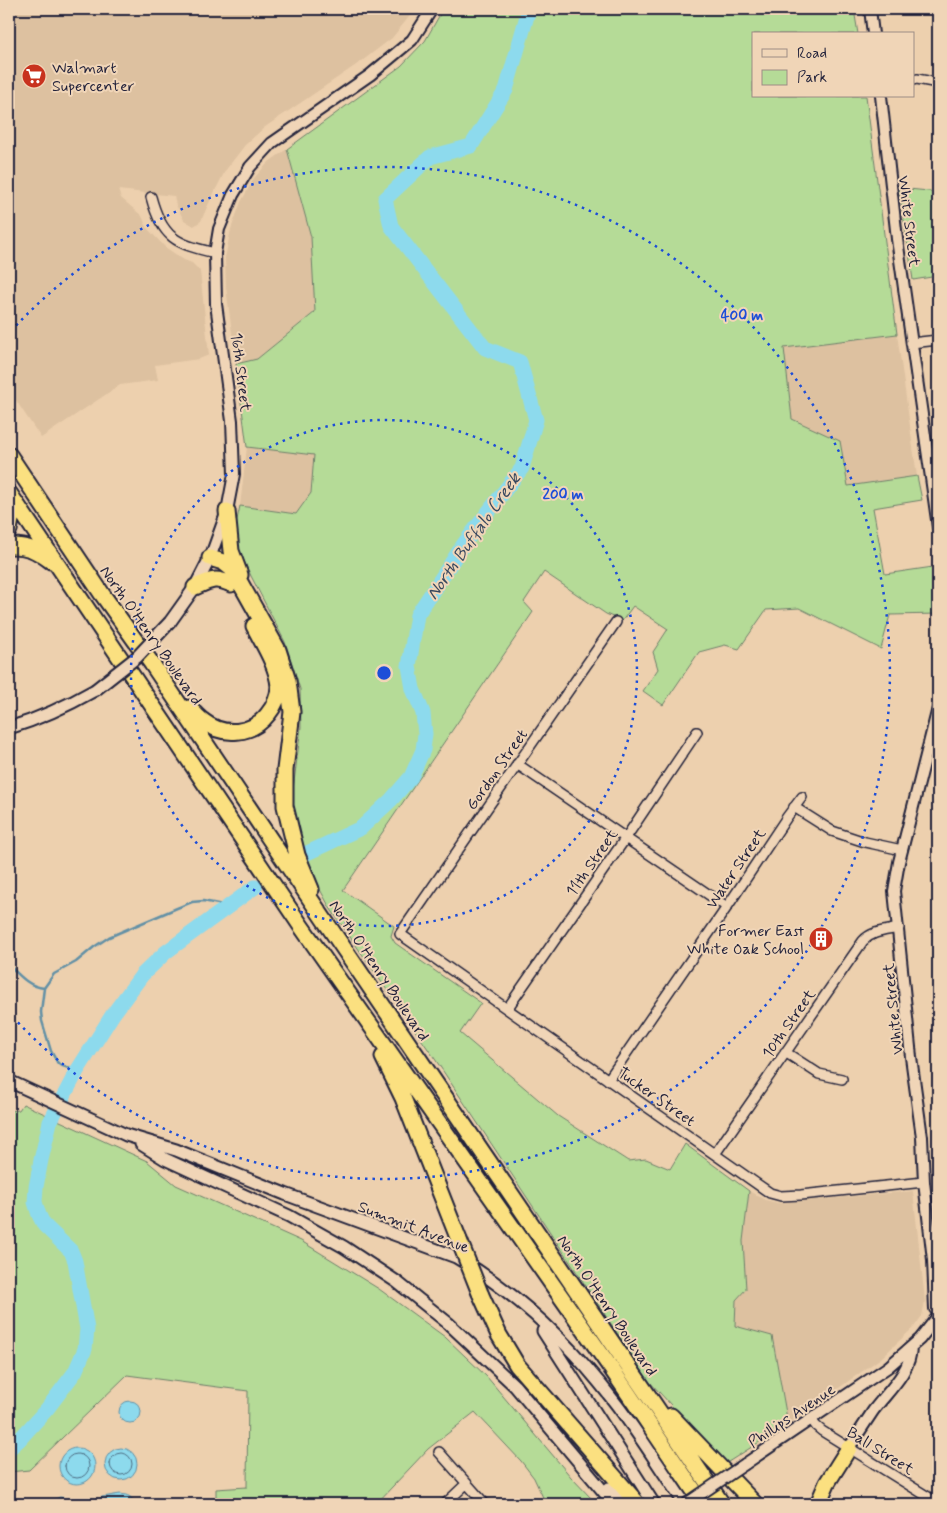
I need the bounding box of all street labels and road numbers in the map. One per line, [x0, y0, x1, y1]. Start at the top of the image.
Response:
street label: White Street [892, 174, 925, 269]
street label: 16th Street [225, 331, 256, 414]
street label: North O'Henry Boulevard [95, 562, 207, 710]
street label: Gordon Street [462, 725, 533, 815]
street label: Water Street [702, 824, 771, 913]
street label: 11th Street [561, 825, 623, 901]
street label: North O'Henry Boulevard [324, 896, 434, 1045]
street label: White Street [878, 961, 909, 1056]
street label: 10th Street [758, 985, 821, 1063]
street label: Tucker Street [613, 1063, 699, 1132]
street label: Summit Avenue [355, 1197, 473, 1258]
street label: North O'Henry Boulevard [552, 1231, 662, 1380]
street label: Phillips Avenue [744, 1379, 840, 1453]
street label: Ball Street [843, 1422, 918, 1481]

